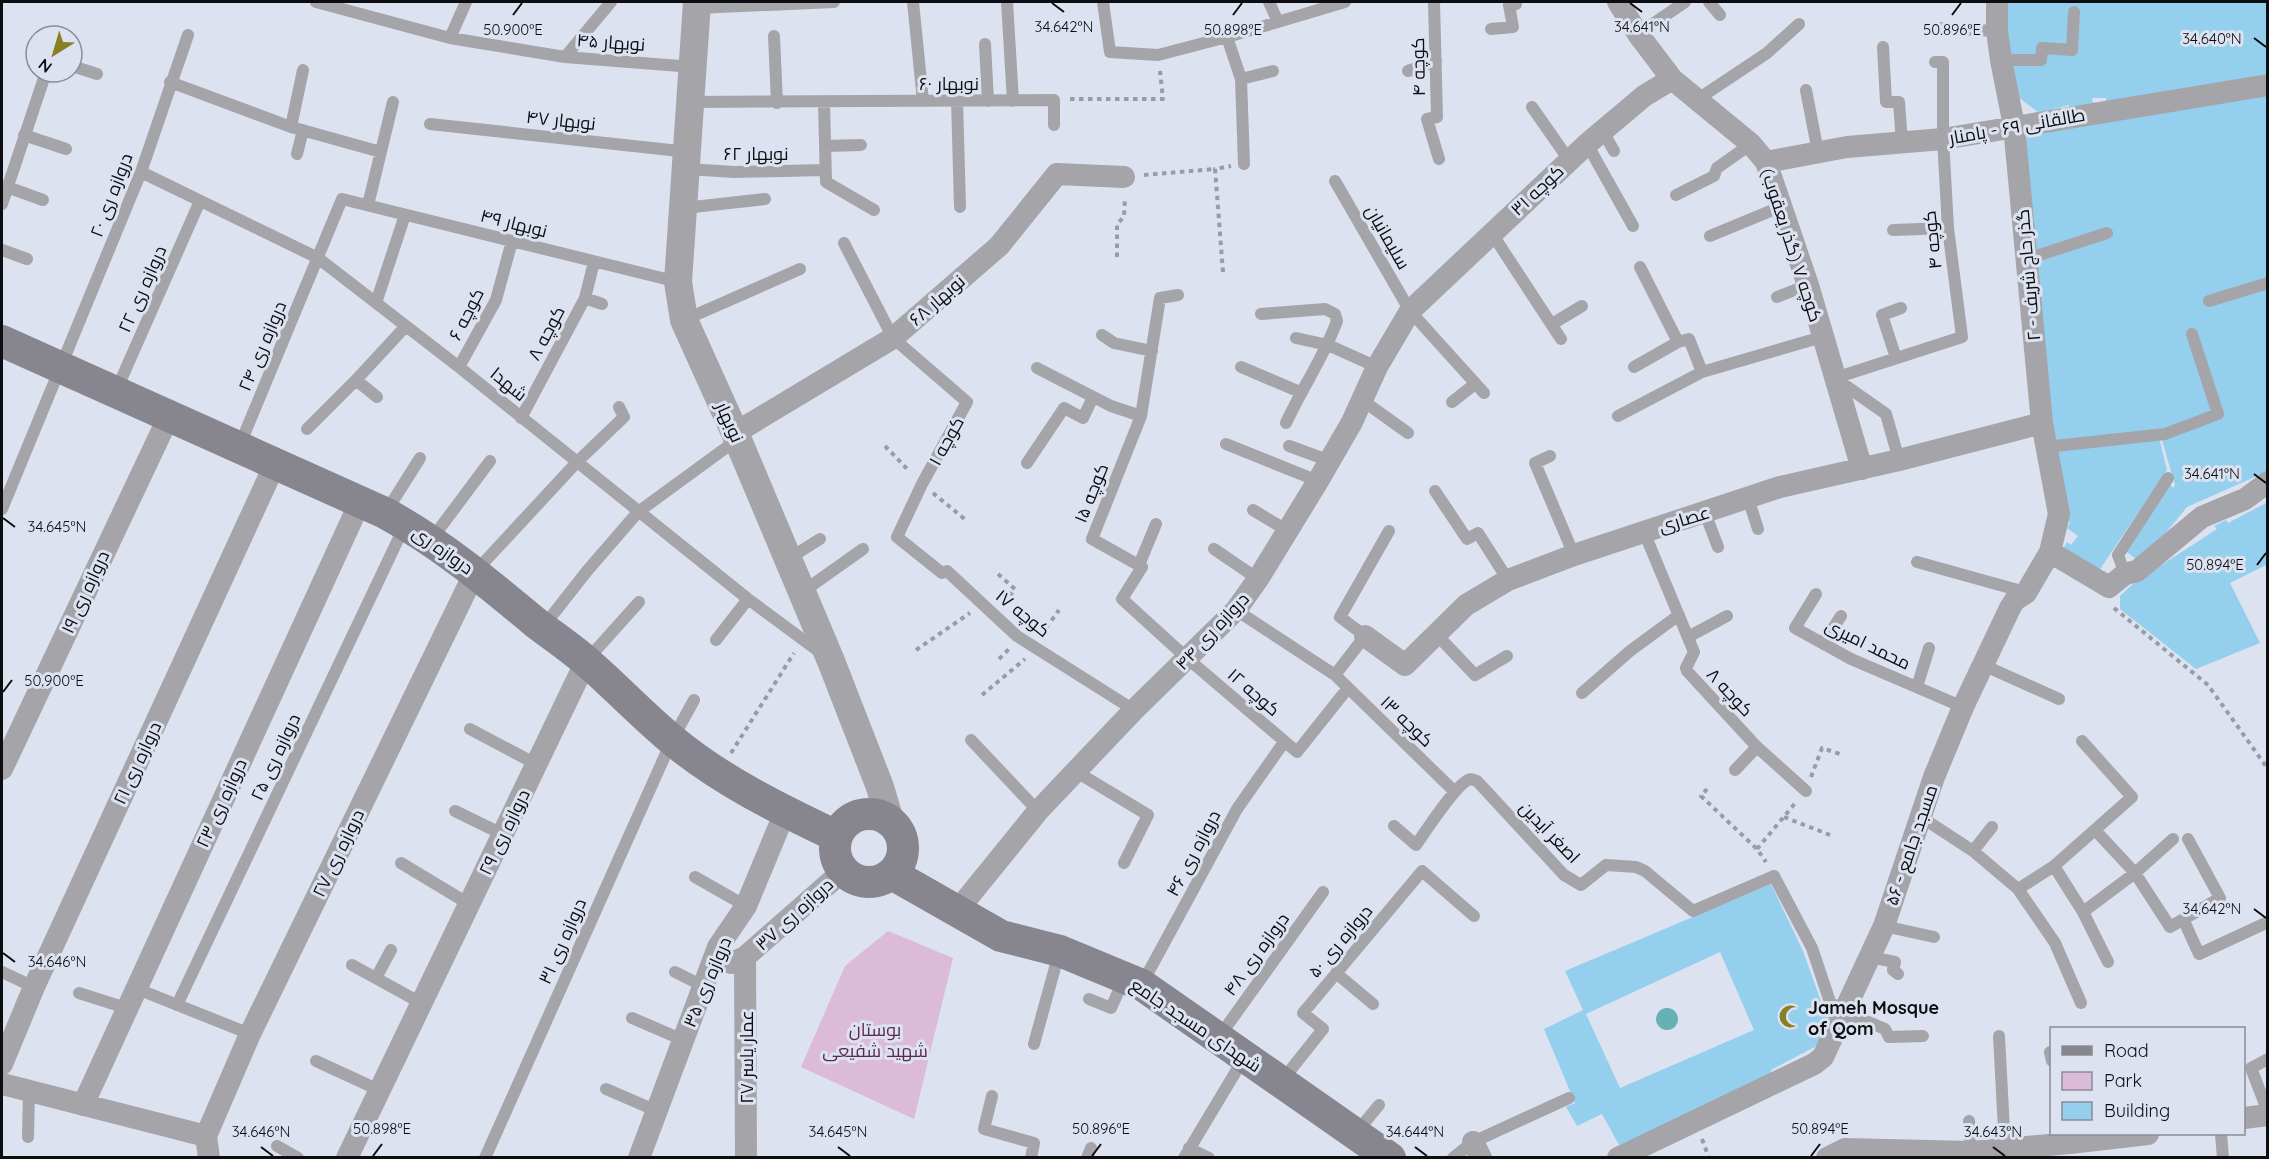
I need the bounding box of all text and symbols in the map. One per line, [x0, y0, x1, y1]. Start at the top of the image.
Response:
text: 34.642°N [1035, 17, 1093, 36]
text: 34.641°N [1614, 17, 1670, 36]
text: 50.900°E [483, 20, 543, 39]
text: 50.898°E [1204, 20, 1262, 39]
text: 50.896°E [1923, 20, 1981, 39]
north arrow [24, 24, 84, 84]
street label: نوبهار ۴۵ [576, 28, 646, 56]
text: 34.640°N [2182, 29, 2242, 48]
street label: کوچه ۴ [1406, 37, 1431, 97]
text: N [34, 54, 56, 78]
street label: نوبهار ۶۰ [919, 72, 979, 95]
street label: طالقانی ۶۹ - پامنار [1946, 103, 2087, 150]
street label: نوبهار ۴۷ [525, 105, 597, 135]
street label: نوبهار ۶۲ [724, 142, 788, 165]
street label: دروازه ری ۲۰ [84, 150, 138, 240]
street label: کوچه ۳۱ [1505, 160, 1569, 221]
street label: کوچه ۷ (گذر یعقوب) [1755, 165, 1828, 325]
street label: سلیمانیان [1360, 201, 1416, 273]
street label: نوبهار ۴۹ [478, 204, 550, 242]
street label: ۲ - گذر حاج شریف [2011, 208, 2046, 342]
street label: کوچه ۴ [1917, 209, 1948, 271]
street label: دروازه ری ۲۲ [113, 242, 171, 336]
street label: نوبهار ۶۸ [904, 269, 970, 331]
street label: کوچه ۶ [443, 284, 490, 344]
street label: دروازه ری ۲۴ [233, 298, 291, 394]
street label: کوچه ۸ [522, 302, 571, 365]
street label: شهدا [486, 362, 532, 406]
street label: نوبهار [711, 397, 749, 446]
street label: کوچه ۱ [923, 412, 970, 470]
street label: کوچه ۱۵ [1069, 460, 1114, 527]
text: 34.641°N [2184, 464, 2240, 483]
street label: عصاری [1656, 500, 1712, 538]
text: 34.645°N [28, 517, 86, 536]
street label: دروازه ری [408, 521, 478, 579]
street label: دروازه ری ۱۹ [56, 547, 114, 637]
text: 50.894°E [2186, 555, 2244, 574]
street label: کوچه ۱۷ [990, 584, 1055, 643]
street label: دروازه ری ۴۴ [1170, 587, 1254, 675]
street label: محمد امیری [1821, 613, 1915, 675]
street label: کوچه ۱۲ [1222, 663, 1285, 722]
street label: کوچه ۸ [1701, 663, 1758, 722]
text: 50.900°E [24, 671, 84, 690]
street label: کوچه ۱۳ [1375, 690, 1438, 752]
street label: دروازه ری ۲۵ [245, 710, 305, 804]
street label: دروازه ری ۲۱ [108, 718, 166, 808]
street label: دروازه ری ۲۳ [190, 755, 252, 851]
street label: ۵۶ - مسجد جامع [1880, 782, 1943, 909]
street label: دروازه ری ۲۹ [473, 785, 535, 879]
street label: اصغر آیدین [1515, 796, 1585, 868]
street label: دروازه ری ۲۷ [307, 805, 369, 901]
street label: دروازه ری ۴۶ [1161, 806, 1225, 900]
street label: دروازه ری ۳۷ [750, 873, 838, 955]
street label: دروازه ری ۳۱ [533, 894, 591, 988]
text: 34.642°N [2183, 899, 2241, 918]
street label: دروازه ری ۵۰ [1303, 900, 1377, 982]
street label: دروازه ری ۴۸ [1218, 908, 1294, 1000]
street label: دروازه ری ۳۵ [678, 933, 736, 1031]
text: 34.646°N [28, 952, 86, 971]
street label: شهدای مسجد جامع [1126, 973, 1266, 1078]
place label: Jameh Mosque of Qom [1808, 996, 1939, 1040]
mosque icon: Jameh Mosque of Qom [1777, 1004, 1803, 1030]
street label: عمار یاسر ۲۷ [735, 1010, 758, 1104]
park label: بوستان شهید شفیعی [822, 1018, 928, 1062]
legend [2050, 1027, 2245, 1135]
text: Road [2104, 1039, 2149, 1062]
text: Park [2104, 1069, 2142, 1092]
text: Building [2104, 1099, 2170, 1122]
text: 50.898°E [353, 1119, 411, 1138]
text: 50.896°E [1072, 1119, 1130, 1138]
text: 50.894°E [1791, 1119, 1849, 1138]
text: 34.646°N [232, 1122, 290, 1141]
text: 34.645°N [809, 1122, 867, 1141]
text: 34.644°N [1386, 1122, 1444, 1141]
text: 34.643°N [1964, 1122, 2022, 1141]

